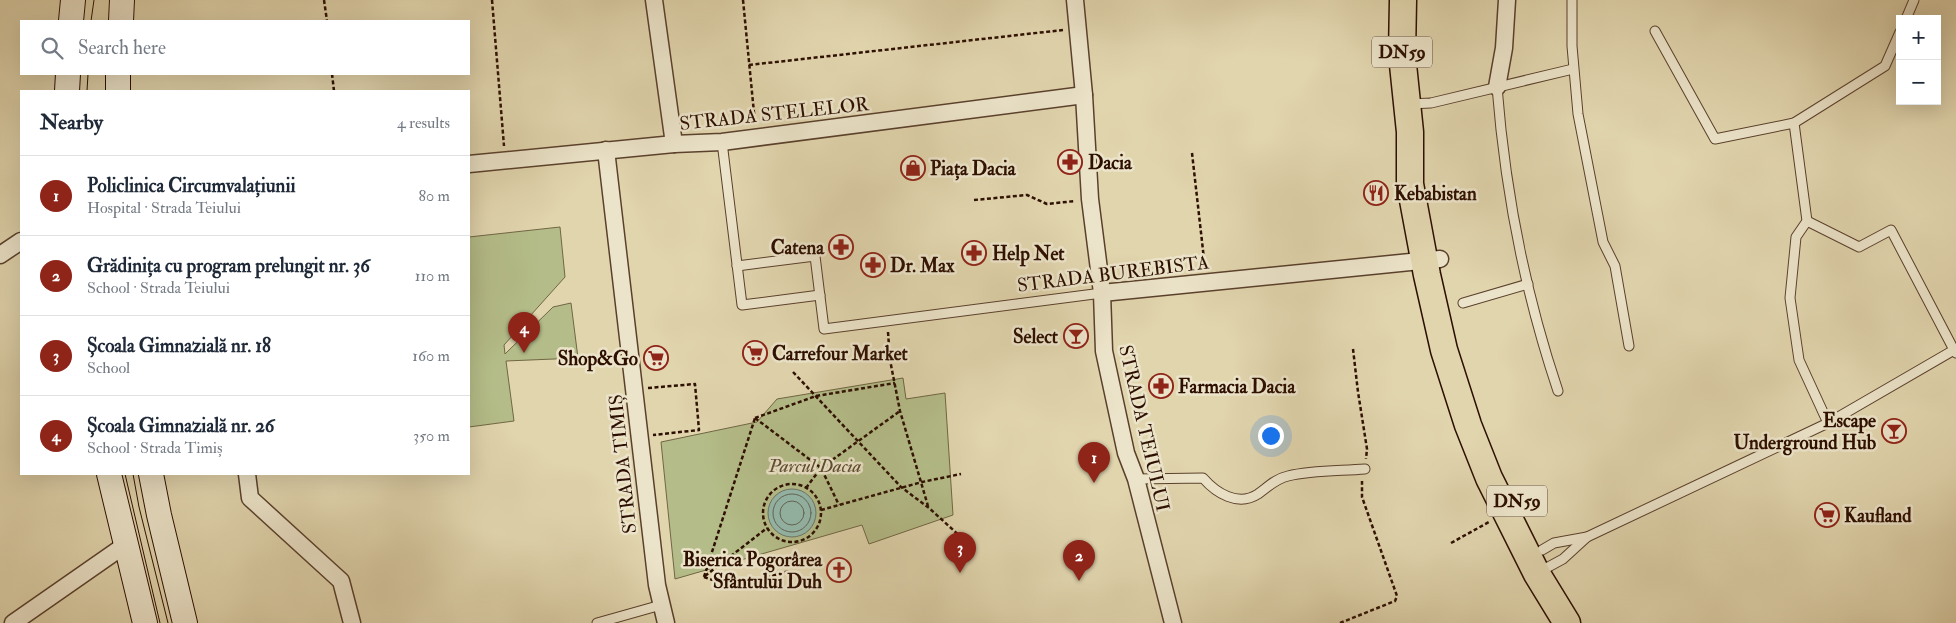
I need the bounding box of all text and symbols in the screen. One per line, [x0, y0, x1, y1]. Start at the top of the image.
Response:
map controls [1896, 15, 1941, 105]
button: + [1896, 15, 1941, 60]
search box [20, 20, 470, 75]
icon: search [38, 34, 66, 62]
text: Search here [78, 36, 166, 60]
road number: DN59 [1372, 36, 1432, 68]
button: − [1896, 60, 1941, 105]
street label: STRADA STELELOR [678, 92, 870, 136]
text: Nearby [40, 109, 103, 136]
text: 4 results [397, 113, 450, 133]
pharmacy icon: Dacia [1057, 149, 1083, 175]
place label: Dacia [1088, 151, 1133, 175]
shop icon: Piața Dacia [900, 155, 926, 181]
place label: Piața Dacia [930, 157, 1017, 181]
text: Policlinica Circumvalațiunii [87, 174, 296, 198]
restaurant icon: Kebabistan [1363, 180, 1389, 206]
place label: Kebabistan [1394, 182, 1477, 206]
text: 1 [53, 186, 59, 206]
text: 80 m [419, 186, 450, 206]
text: Hospital · Strada Teiului [87, 198, 241, 218]
pharmacy icon: Catena [828, 234, 854, 260]
place label: Catena [771, 236, 825, 260]
pharmacy icon: Help Net [961, 240, 987, 266]
place label: Help Net [992, 242, 1065, 267]
street label: STRADA BUREBISTA [1016, 250, 1211, 298]
pharmacy icon: Dr. Max [860, 252, 886, 278]
text: Grădinița cu program prelungit nr. 36 [87, 254, 370, 278]
place label: Dr. Max [890, 254, 955, 278]
text: 2 [52, 266, 60, 286]
text: 110 m [415, 266, 450, 286]
text: School · Strada Teiului [87, 278, 230, 298]
pin: 4 [508, 312, 540, 353]
bar icon: Select [1063, 323, 1089, 349]
place label: Select [1013, 325, 1059, 349]
text: Școala Gimnazială nr. 18 [87, 334, 271, 358]
supermarket icon: Carrefour Market [742, 340, 768, 366]
place label: Carrefour Market [772, 342, 909, 366]
street label: STRADA TEIULUI [1113, 343, 1175, 514]
supermarket icon: Shop&Go [643, 345, 669, 371]
text: 3 [53, 346, 59, 366]
text: 160 m [412, 346, 450, 366]
place label: Shop&Go [558, 347, 638, 372]
text: School [87, 358, 130, 378]
pharmacy icon: Farmacia Dacia [1148, 373, 1174, 399]
place label: Farmacia Dacia [1178, 375, 1296, 399]
street label: STRADA TIMIȘ [604, 393, 642, 535]
place label: Escape Underground Hub [1734, 409, 1877, 456]
text: Școala Gimnazială nr. 26 [87, 414, 274, 438]
bar icon: Escape Underground Hub [1881, 418, 1907, 444]
your location [1258, 423, 1284, 449]
text: 4 [52, 426, 60, 446]
text: 350 m [413, 426, 450, 446]
text: School · Strada Timiș [87, 438, 223, 458]
pin: 1 [1078, 442, 1110, 483]
park label: Parcul Dacia [768, 454, 862, 478]
road number: DN59 [1487, 486, 1547, 516]
supermarket icon: Kaufland [1814, 502, 1840, 528]
place label: Kaufland [1844, 504, 1912, 528]
pin: 3 [944, 532, 976, 573]
pin: 2 [1063, 540, 1095, 581]
place label: Biserica Pogorârea Sfântului Duh [683, 548, 823, 594]
church icon: Biserica Pogorârea Sfântului Duh [826, 557, 852, 583]

